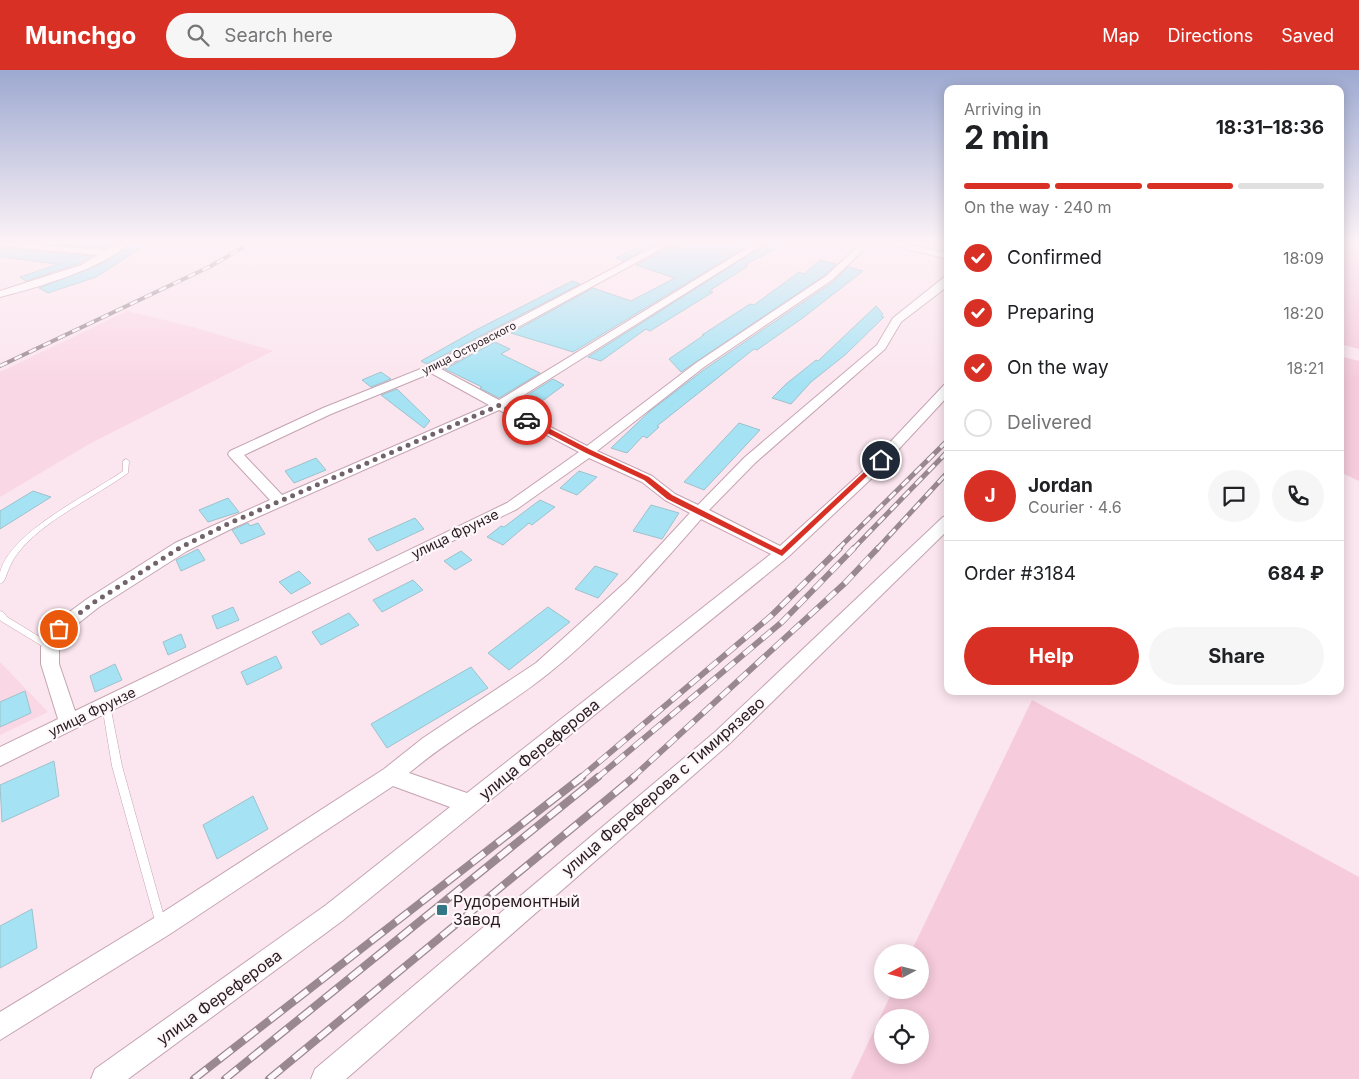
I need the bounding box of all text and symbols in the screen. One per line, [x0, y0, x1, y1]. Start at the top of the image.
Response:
search box [166, 13, 516, 58]
text: Munchgo [25, 21, 136, 50]
icon: search [184, 21, 212, 49]
text: Search here [224, 24, 333, 47]
text: Map [1102, 25, 1140, 46]
text: Directions [1168, 25, 1253, 46]
text: Saved [1281, 25, 1334, 46]
text: Arriving in [964, 99, 1041, 119]
text: 18:31–18:36 [1216, 116, 1324, 139]
text: 2 min [964, 118, 1050, 157]
text: On the way · 240 m [964, 197, 1112, 217]
icon: check [964, 244, 992, 272]
text: Confirmed [1007, 246, 1102, 269]
text: 18:09 [1283, 248, 1324, 268]
icon: check [964, 299, 992, 327]
text: Preparing [1007, 301, 1094, 324]
text: 18:20 [1283, 303, 1324, 323]
street label: улица Островского [420, 318, 519, 378]
icon: check [964, 354, 992, 382]
text: On the way [1007, 356, 1109, 379]
text: 18:21 [1287, 358, 1324, 378]
courier [502, 395, 552, 445]
icon: car [513, 406, 541, 434]
text: Delivered [1007, 411, 1092, 434]
pin [860, 439, 902, 481]
icon: home [867, 446, 895, 474]
button: chat [1208, 470, 1260, 522]
button: phone [1272, 470, 1324, 522]
text: Jordan [1028, 474, 1093, 497]
text: J [984, 484, 996, 507]
text: Courier · 4.6 [1028, 497, 1122, 517]
street label: улица Фрунзе [408, 505, 501, 562]
text: Order #3184 [964, 562, 1076, 585]
text: 684 ₽ [1268, 562, 1324, 585]
pin [38, 608, 80, 650]
icon: bag [45, 615, 73, 643]
button: Help [964, 627, 1139, 685]
button: Share [1149, 627, 1324, 685]
street label: улица Фрунзе [45, 683, 138, 740]
street label: улица Фереферова с Тимирязево [557, 692, 769, 880]
street label: улица Фереферова [475, 694, 603, 804]
place label: Рудоремонтный Завод [453, 891, 580, 929]
marker: Рудоремонтный Завод [435, 903, 449, 917]
north arrow [874, 944, 929, 999]
map controls [874, 944, 929, 1064]
street label: улица Фереферова [153, 945, 285, 1049]
button: locate [874, 1009, 929, 1064]

